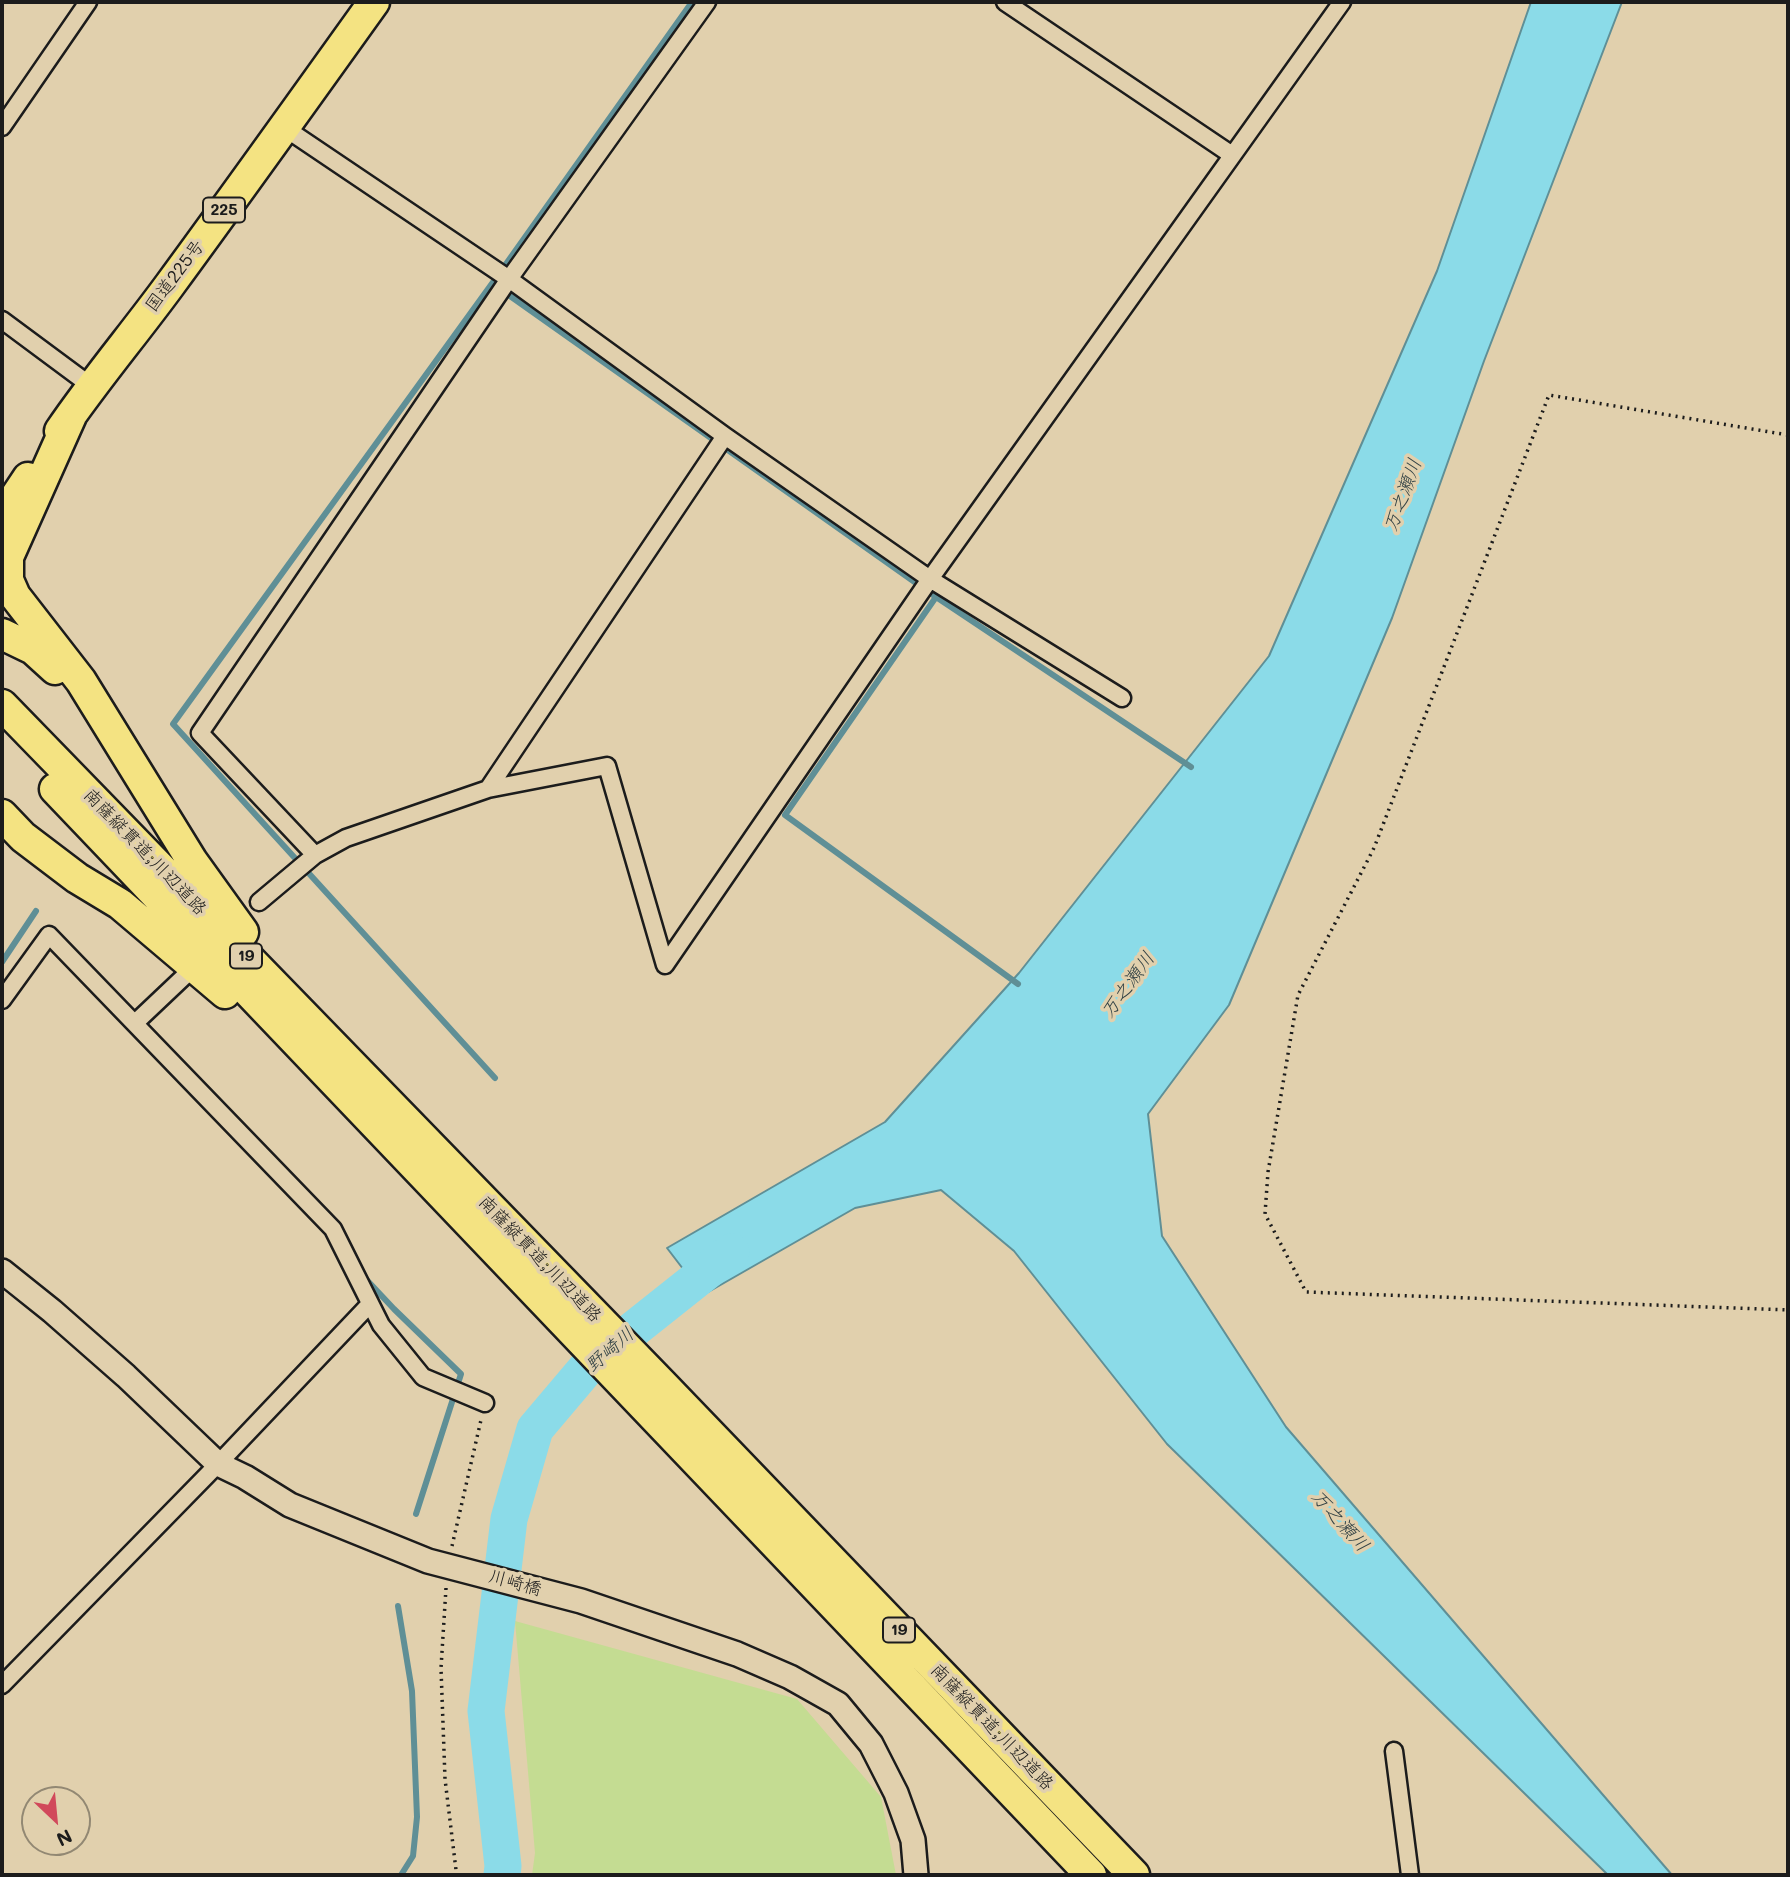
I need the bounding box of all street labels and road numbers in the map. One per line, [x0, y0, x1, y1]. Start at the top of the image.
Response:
road number: 225 [203, 198, 245, 222]
street label: 国道225号 [141, 236, 209, 316]
street label: 南薩縦貫道;川辺道路 [79, 784, 211, 920]
road number: 19 [230, 944, 262, 968]
street label: 南薩縦貫道;川辺道路 [474, 1191, 606, 1327]
street label: 川崎橋 [486, 1566, 544, 1600]
road number: 19 [883, 1618, 915, 1642]
street label: 南薩縦貫道;川辺道路 [926, 1659, 1058, 1795]

